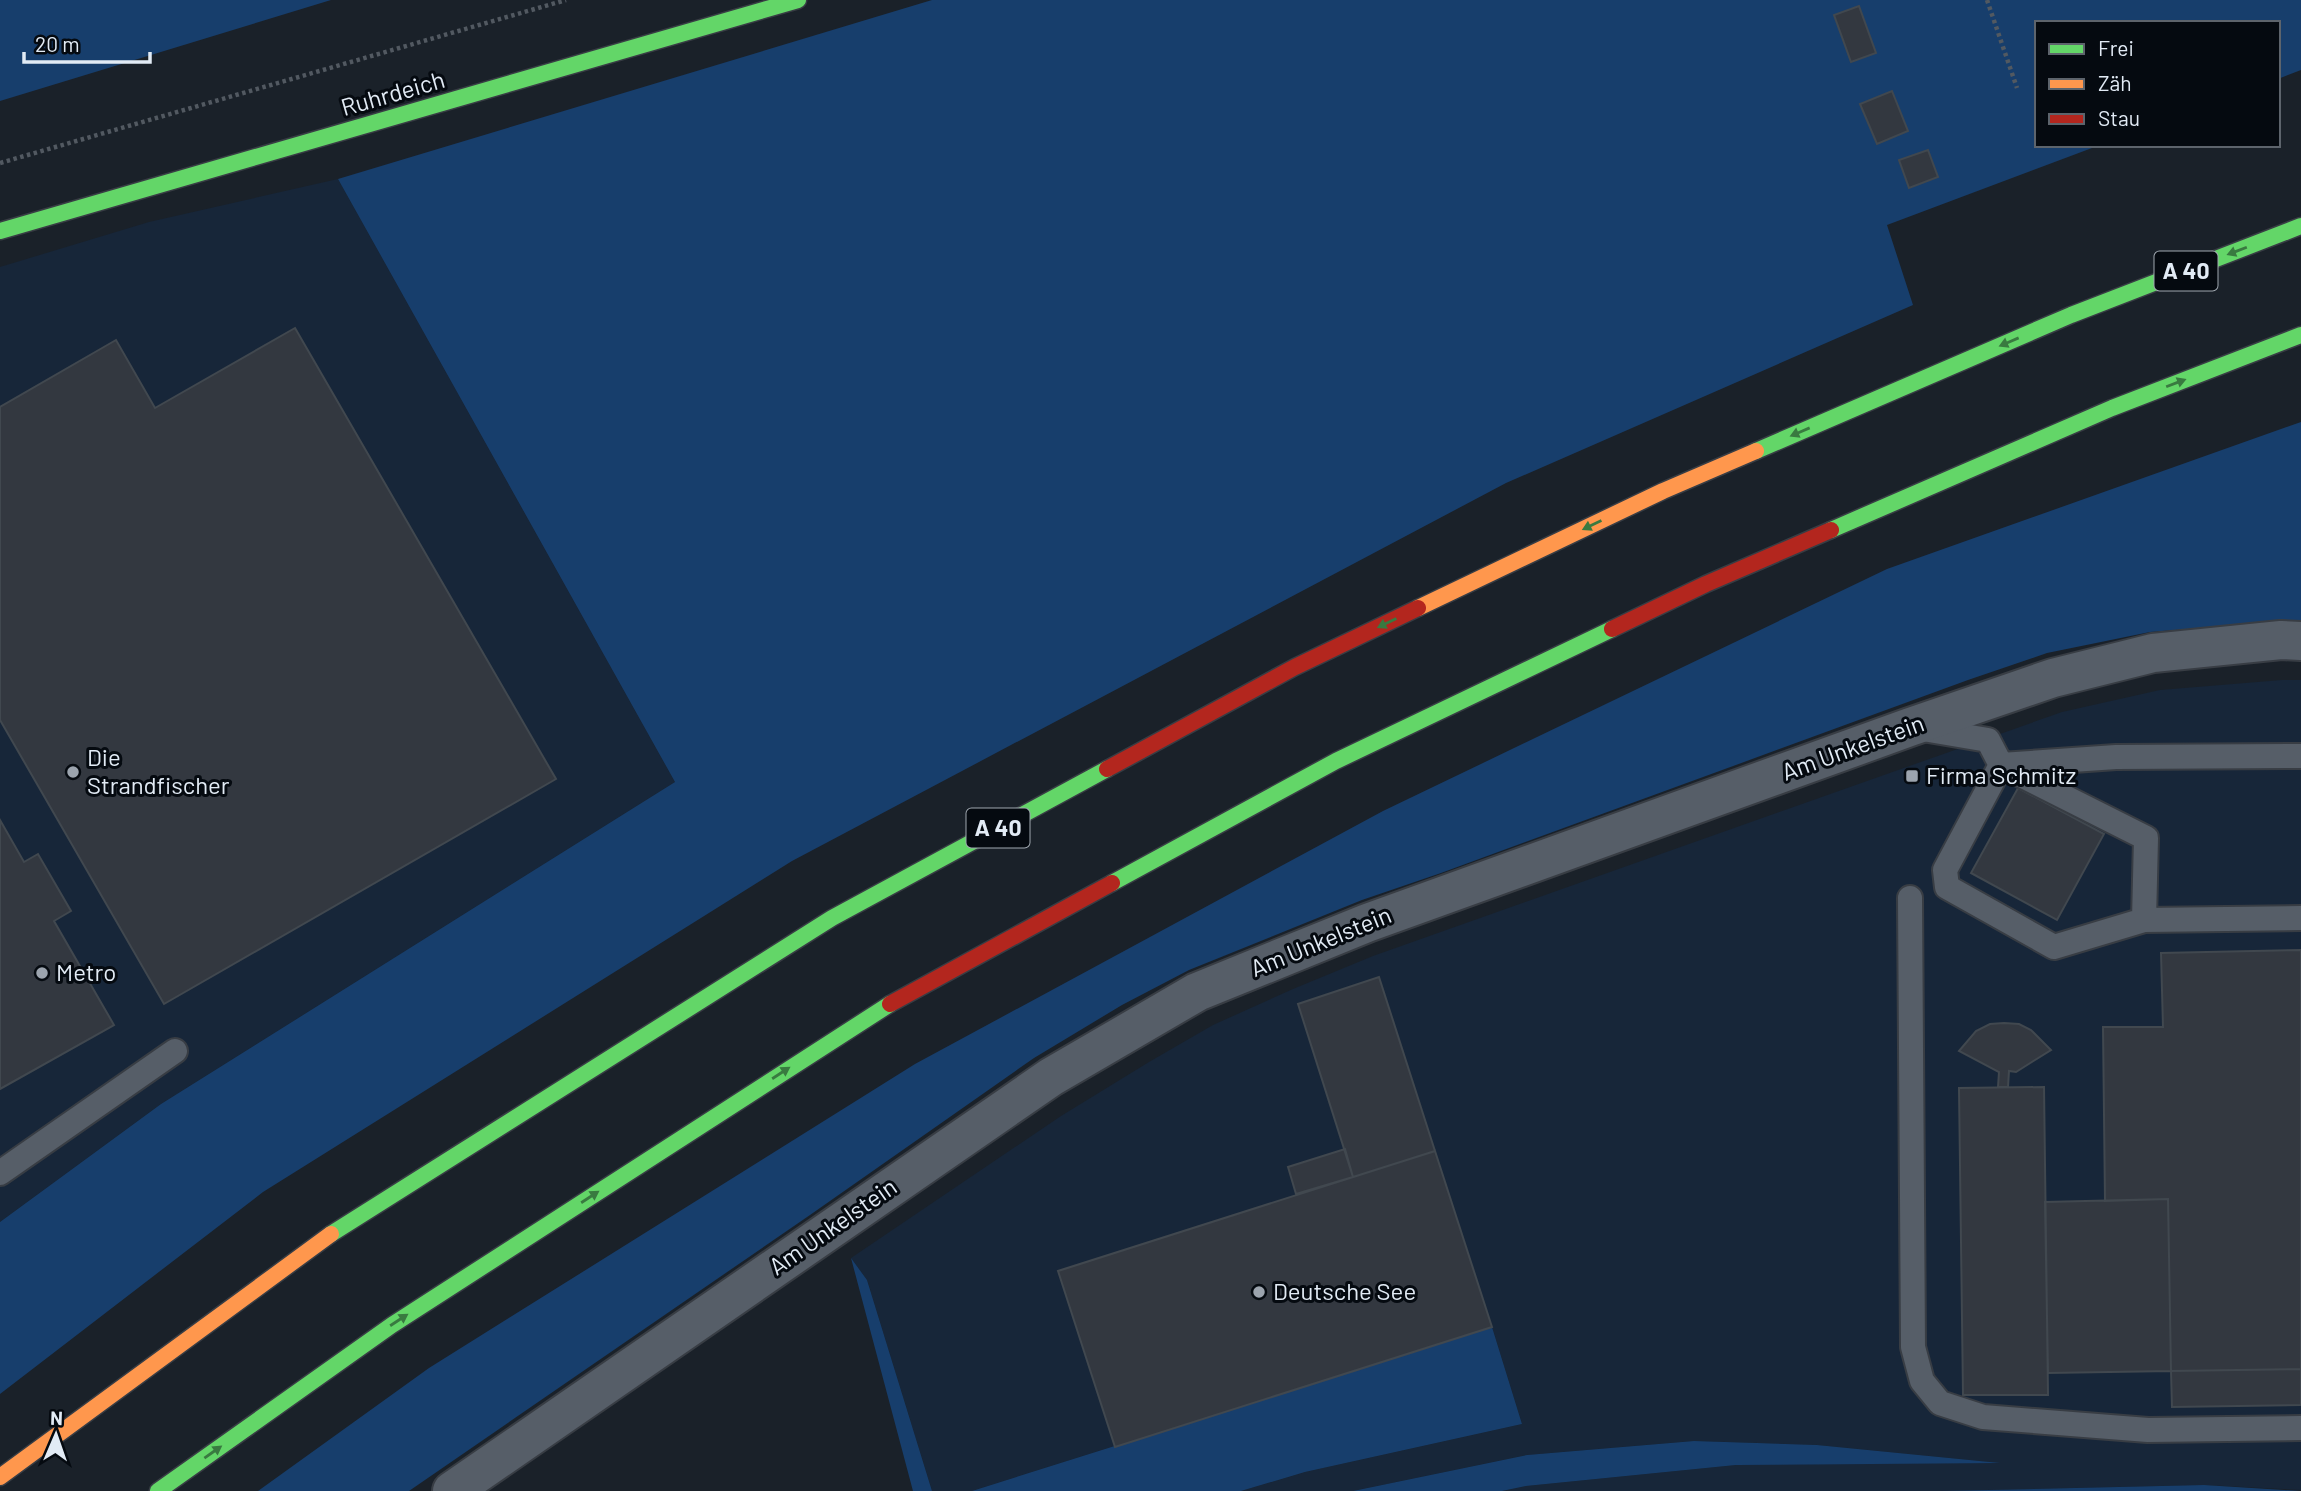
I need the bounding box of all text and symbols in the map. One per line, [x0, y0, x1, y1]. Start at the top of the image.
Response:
scale bar [24, 21, 150, 65]
legend [2035, 21, 2280, 147]
text: 20 m [35, 31, 80, 56]
text: Frei [2098, 35, 2134, 60]
street label: Ruhrdeich [337, 64, 448, 121]
text: Zäh [2098, 70, 2132, 95]
text: Stau [2098, 105, 2140, 130]
one-way arrow [2227, 245, 2248, 256]
road number: A 40 [2154, 252, 2218, 290]
one-way arrow [1998, 337, 2019, 348]
one-way arrow [2165, 378, 2186, 389]
one-way arrow [1789, 427, 1810, 438]
one-way arrow [1582, 519, 1602, 530]
one-way arrow [1377, 617, 1397, 629]
street label: Am Unkelstein [1777, 707, 1928, 786]
place label: Die Strandfischer [87, 742, 230, 799]
place label: Firma Schmitz [1926, 760, 2076, 789]
marker: Die Strandfischer [65, 764, 81, 780]
marker: Firma Schmitz [1904, 768, 1920, 784]
road number: A 40 [967, 808, 1030, 848]
street label: Am Unkelstein [1246, 899, 1395, 982]
place label: Metro [56, 957, 116, 986]
marker: Metro [34, 965, 50, 981]
one-way arrow [772, 1067, 791, 1080]
street label: Am Unkelstein [763, 1171, 902, 1280]
one-way arrow [580, 1190, 600, 1203]
place label: Deutsche See [1273, 1276, 1416, 1305]
marker: Deutsche See [1251, 1284, 1267, 1300]
one-way arrow [389, 1314, 409, 1327]
north arrow [21, 1400, 91, 1470]
text: N [50, 1406, 63, 1429]
one-way arrow [204, 1445, 222, 1459]

